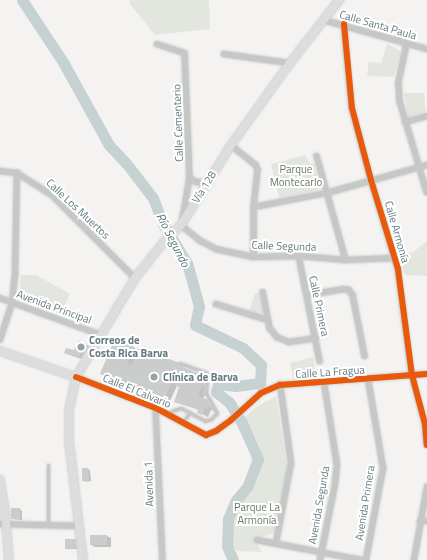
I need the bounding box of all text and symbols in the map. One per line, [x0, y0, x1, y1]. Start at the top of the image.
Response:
street label: Calle Santa Paula [338, 8, 418, 42]
street label: Calle Cementerio [170, 84, 186, 162]
park label: Parque Montecarlo [270, 163, 322, 189]
street label: Vía 128 [189, 169, 219, 205]
street label: Calle Los Muertos [43, 176, 113, 242]
street label: Calle Armonía [382, 200, 412, 264]
water label: Río Segundo [153, 211, 193, 269]
street label: Calle Segunda [251, 238, 317, 254]
street label: Calle Primera [306, 275, 332, 337]
street label: Avenida Principal [15, 287, 93, 327]
place label: Correos de Costa Rica Barva [89, 334, 168, 360]
marker: Correos de Costa Rica Barva [76, 342, 86, 352]
street label: Calle La Fragua [295, 363, 365, 381]
place label: Clínica de Barva [163, 370, 238, 384]
street label: Calle El Calvario [101, 371, 173, 411]
marker: Clínica de Barva [148, 371, 160, 383]
street label: Avenida 1 [142, 461, 156, 507]
street label: Avenida Primera [353, 464, 377, 542]
street label: Avenida Segunda [306, 465, 332, 545]
park label: Parque La Armonía [234, 501, 280, 527]

